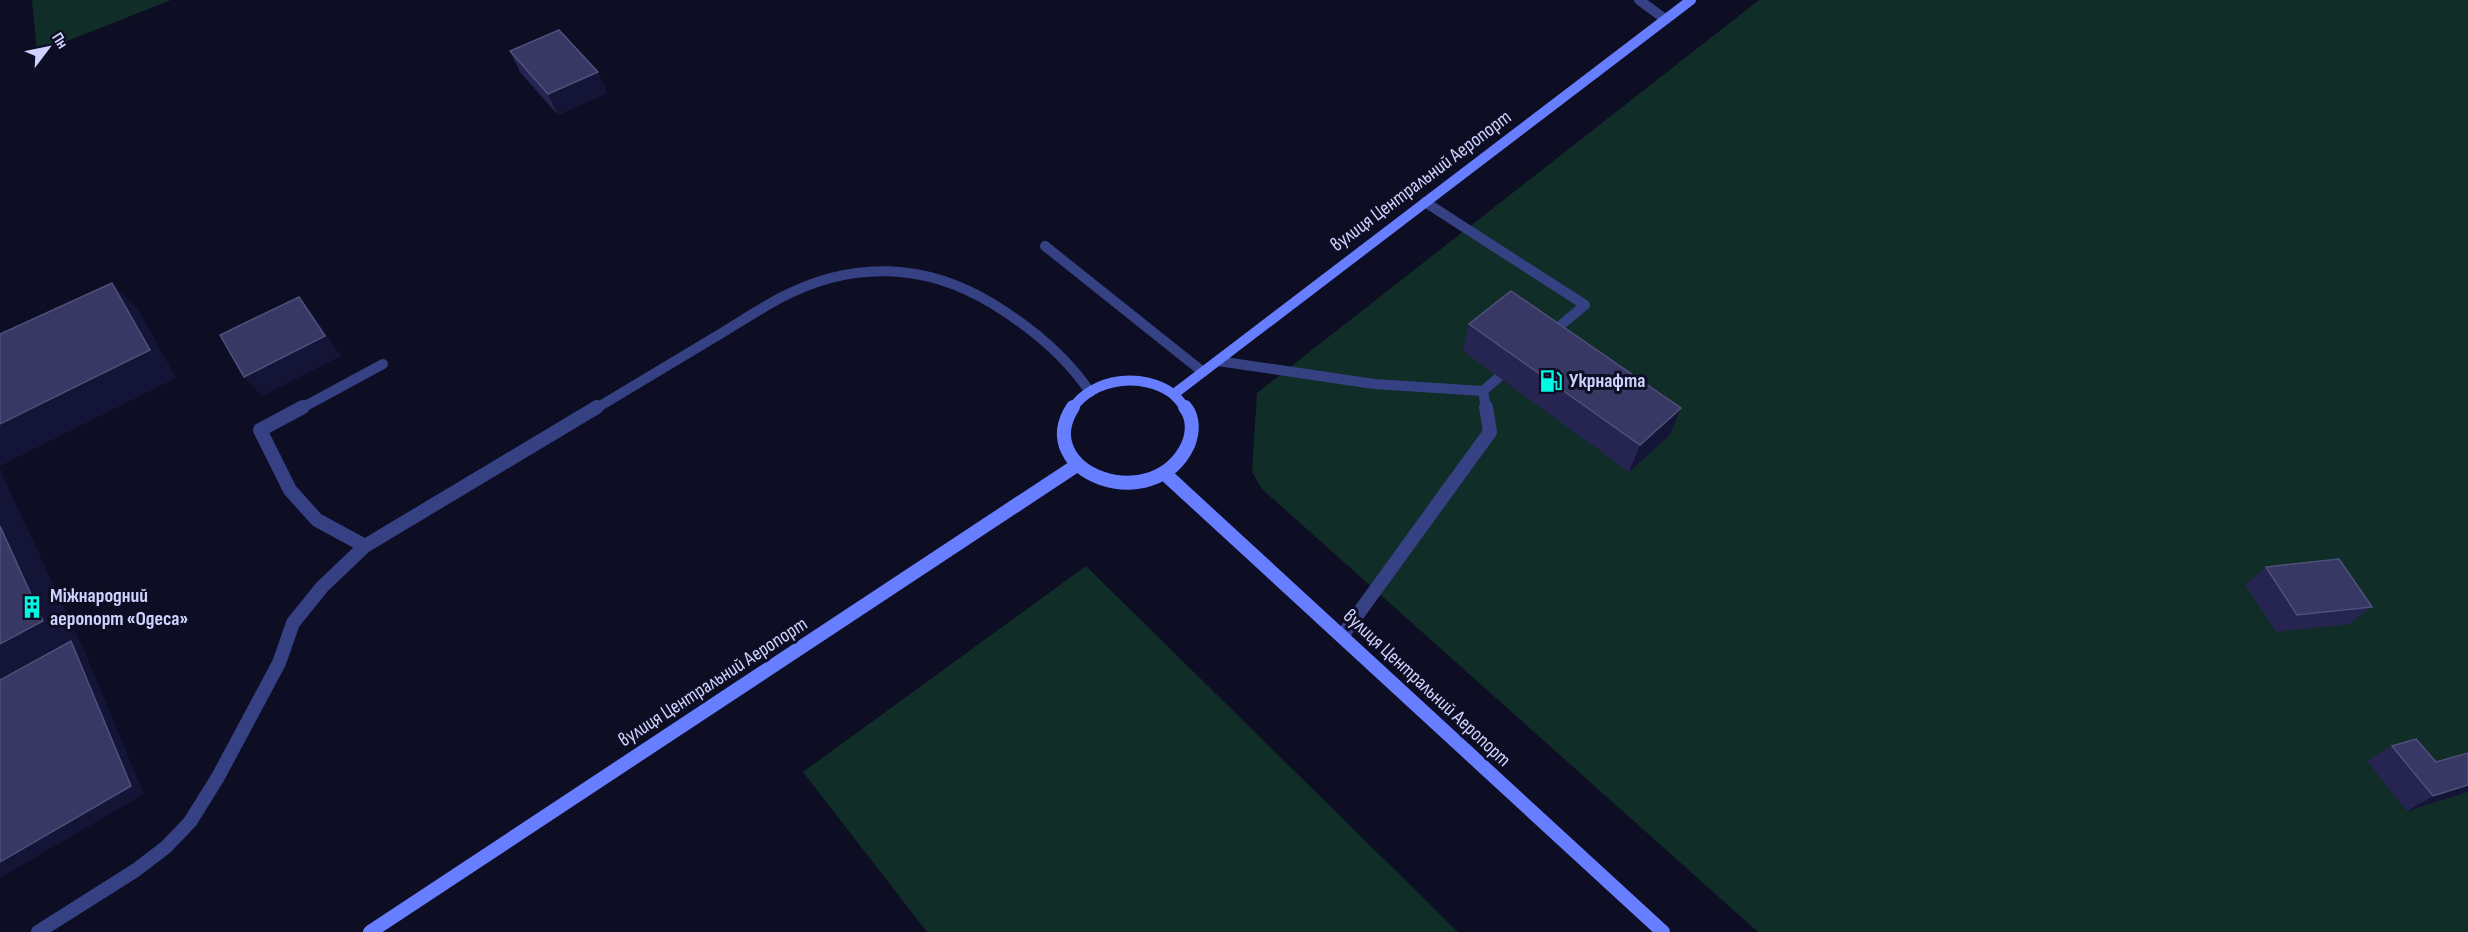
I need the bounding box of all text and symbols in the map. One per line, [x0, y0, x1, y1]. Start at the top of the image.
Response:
north arrow [18, 18, 78, 78]
text: Пн [47, 29, 72, 52]
street label: вулиця Центральний Аеропорт [1326, 105, 1516, 257]
fuel station icon: Укрнафта [1538, 368, 1564, 394]
place label: Укрнафта [1569, 369, 1645, 393]
place label: Міжнародний аеропорт «Одеса» [50, 584, 188, 631]
building icon: Міжнародний аеропорт «Одеса» [19, 594, 45, 620]
street label: вулиця Центральний Аеропорт [1338, 604, 1516, 772]
street label: вулиця Центральний Аеропорт [614, 612, 812, 752]

